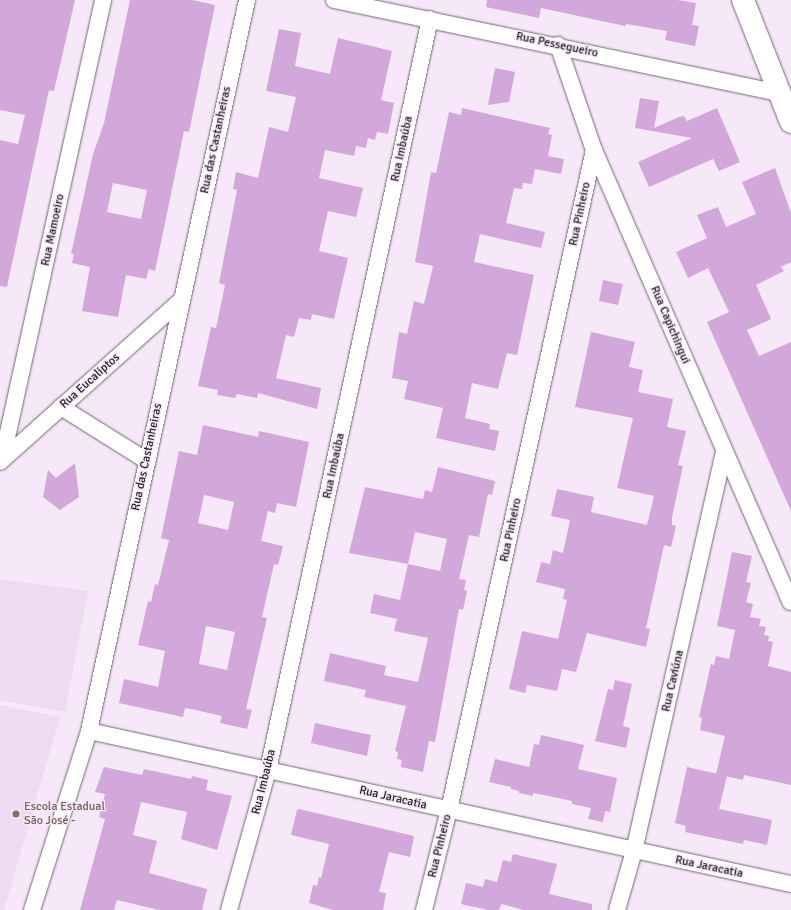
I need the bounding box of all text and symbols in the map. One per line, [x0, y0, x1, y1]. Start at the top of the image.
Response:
street label: Rua Pessegueiro [515, 29, 599, 61]
street label: Rua das Castanheiras [198, 85, 234, 195]
street label: Rua Imbaúba [388, 115, 416, 183]
street label: Rua Pinheiro [566, 181, 594, 247]
street label: Rua Mamoeiro [38, 193, 68, 267]
street label: Rua Capichingui [647, 284, 693, 366]
street label: Rua Eucaliptos [57, 350, 123, 412]
street label: Rua das Castanheiras [129, 402, 165, 512]
street label: Rua Imbaúba [320, 432, 348, 500]
street label: Rua Pinheiro [497, 497, 525, 563]
street label: Rua Caviúna [659, 649, 687, 713]
street label: Rua Imbaúba [249, 748, 279, 816]
street label: Rua Jaracatia [358, 783, 428, 813]
place label: Escola Estadual São José - [24, 800, 105, 828]
marker: Escola Estadual São José - [11, 809, 21, 819]
street label: Rua Pinheiro [425, 813, 455, 879]
street label: Rua Jaracatia [674, 853, 744, 881]

